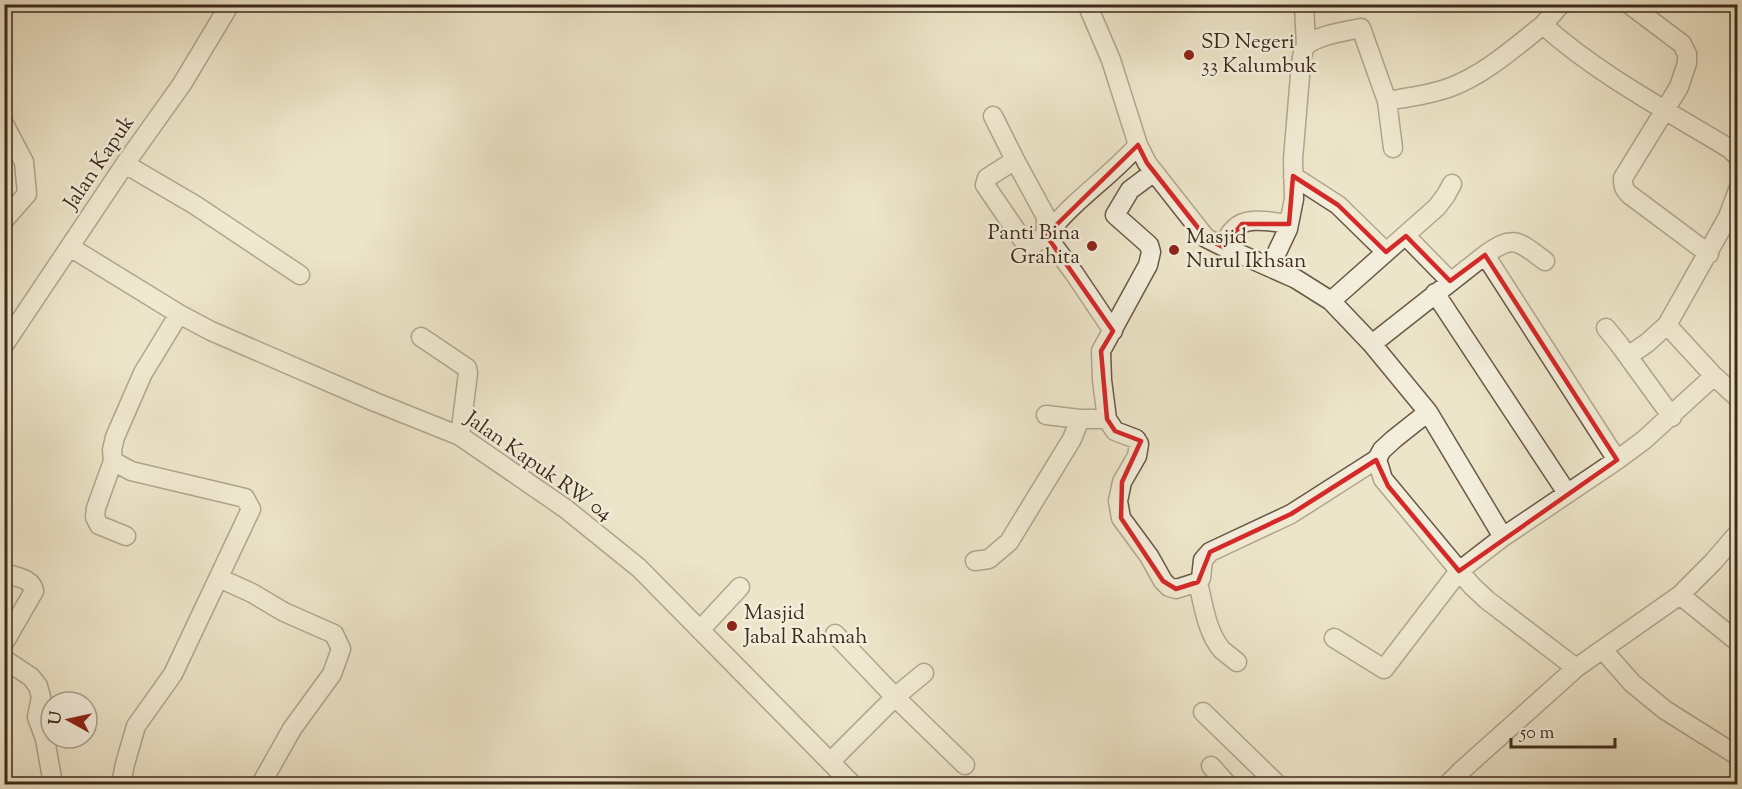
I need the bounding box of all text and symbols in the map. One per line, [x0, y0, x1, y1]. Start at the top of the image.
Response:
place label: SD Negeri 33 Kalumbuk [1201, 28, 1318, 82]
marker: SD Negeri 33 Kalumbuk [1182, 48, 1196, 62]
street label: Jalan Kapuk [57, 109, 143, 217]
place label: Panti Bina Grahita [988, 219, 1080, 273]
place label: Masjid Nurul Ikhsan [1186, 223, 1306, 277]
marker: Panti Bina Grahita [1085, 239, 1099, 253]
marker: Masjid Nurul Ikhsan [1167, 243, 1181, 257]
street label: Jalan Kapuk RW 04 [458, 404, 618, 529]
place label: Masjid Jabal Rahmah [743, 599, 868, 653]
marker: Masjid Jabal Rahmah [725, 619, 739, 633]
north arrow [39, 690, 99, 750]
text: U [44, 709, 69, 726]
scale bar [1511, 711, 1614, 749]
text: 50 m [1519, 721, 1555, 747]

